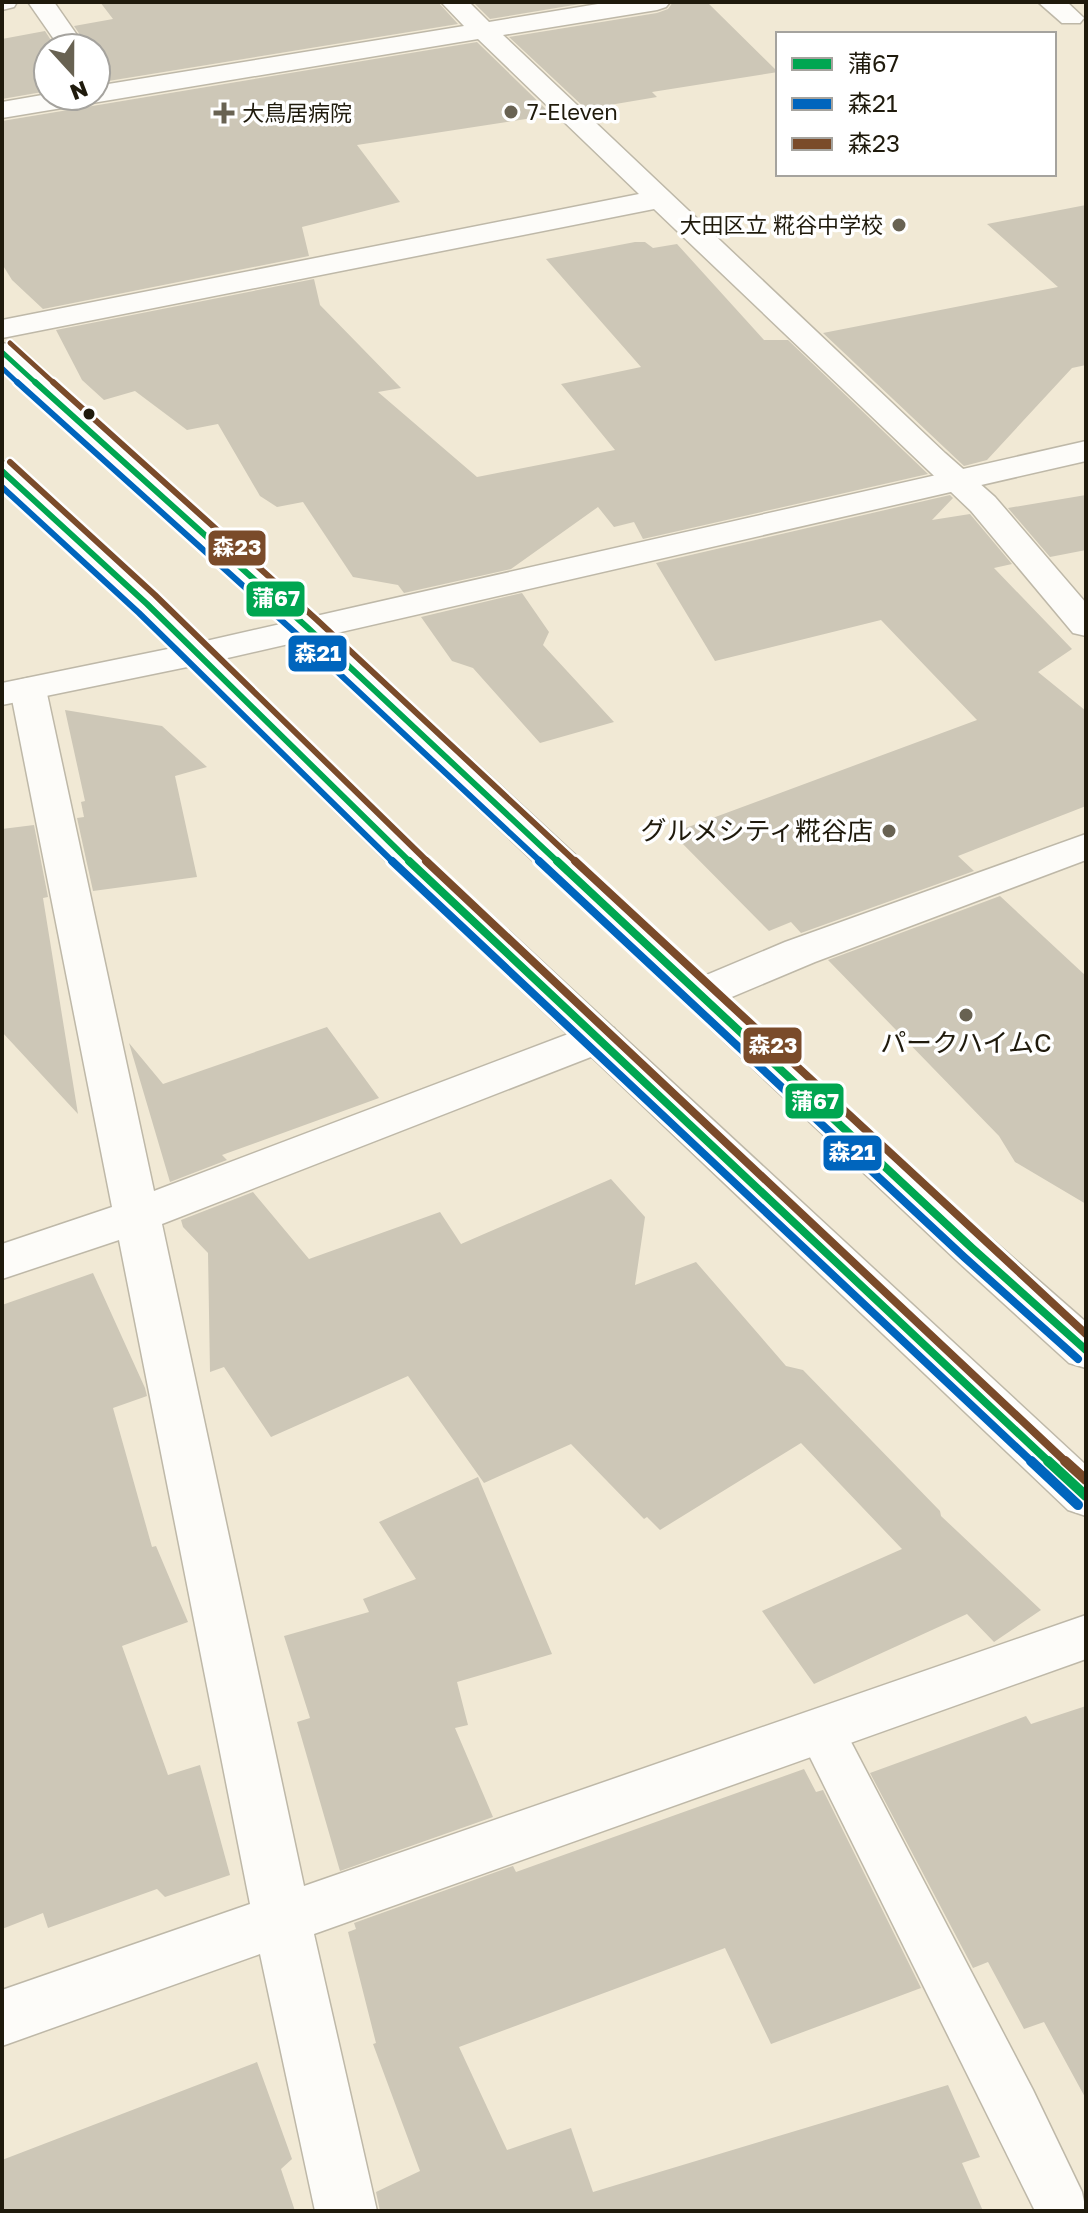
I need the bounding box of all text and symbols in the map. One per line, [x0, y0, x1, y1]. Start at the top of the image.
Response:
north arrow [32, 32, 112, 112]
legend [776, 32, 1056, 176]
text: 蒲67 [848, 48, 899, 77]
text: N [67, 76, 92, 107]
text: 森21 [848, 88, 898, 117]
place label: 7-Eleven [527, 98, 618, 125]
place label: 大鳥居病院 [242, 99, 352, 126]
marker: 大鳥居病院 [213, 102, 235, 124]
marker: 7-Eleven [502, 103, 520, 121]
text: 森23 [848, 128, 900, 157]
place label: 大田区立 糀谷中学校 [679, 211, 883, 238]
marker: 大田区立 糀谷中学校 [890, 216, 908, 234]
unlabelled marker [81, 406, 97, 422]
line badge: 森23 [207, 529, 267, 567]
text: 森23 [213, 533, 261, 560]
line badge: 蒲67 [245, 580, 306, 618]
text: 蒲67 [252, 584, 300, 611]
line badge: 森21 [287, 634, 348, 673]
text: 森21 [295, 639, 341, 666]
place label: グルメシティ糀谷店 [641, 815, 873, 846]
marker: グルメシティ糀谷店 [880, 822, 898, 840]
marker: パークハイムC [957, 1006, 975, 1024]
line badge: 森23 [742, 1026, 803, 1065]
place label: パークハイムC [880, 1027, 1052, 1058]
text: 森23 [749, 1031, 797, 1058]
line badge: 蒲67 [784, 1082, 845, 1120]
text: 蒲67 [791, 1087, 839, 1114]
line badge: 森21 [822, 1134, 883, 1172]
text: 森21 [829, 1138, 875, 1165]

